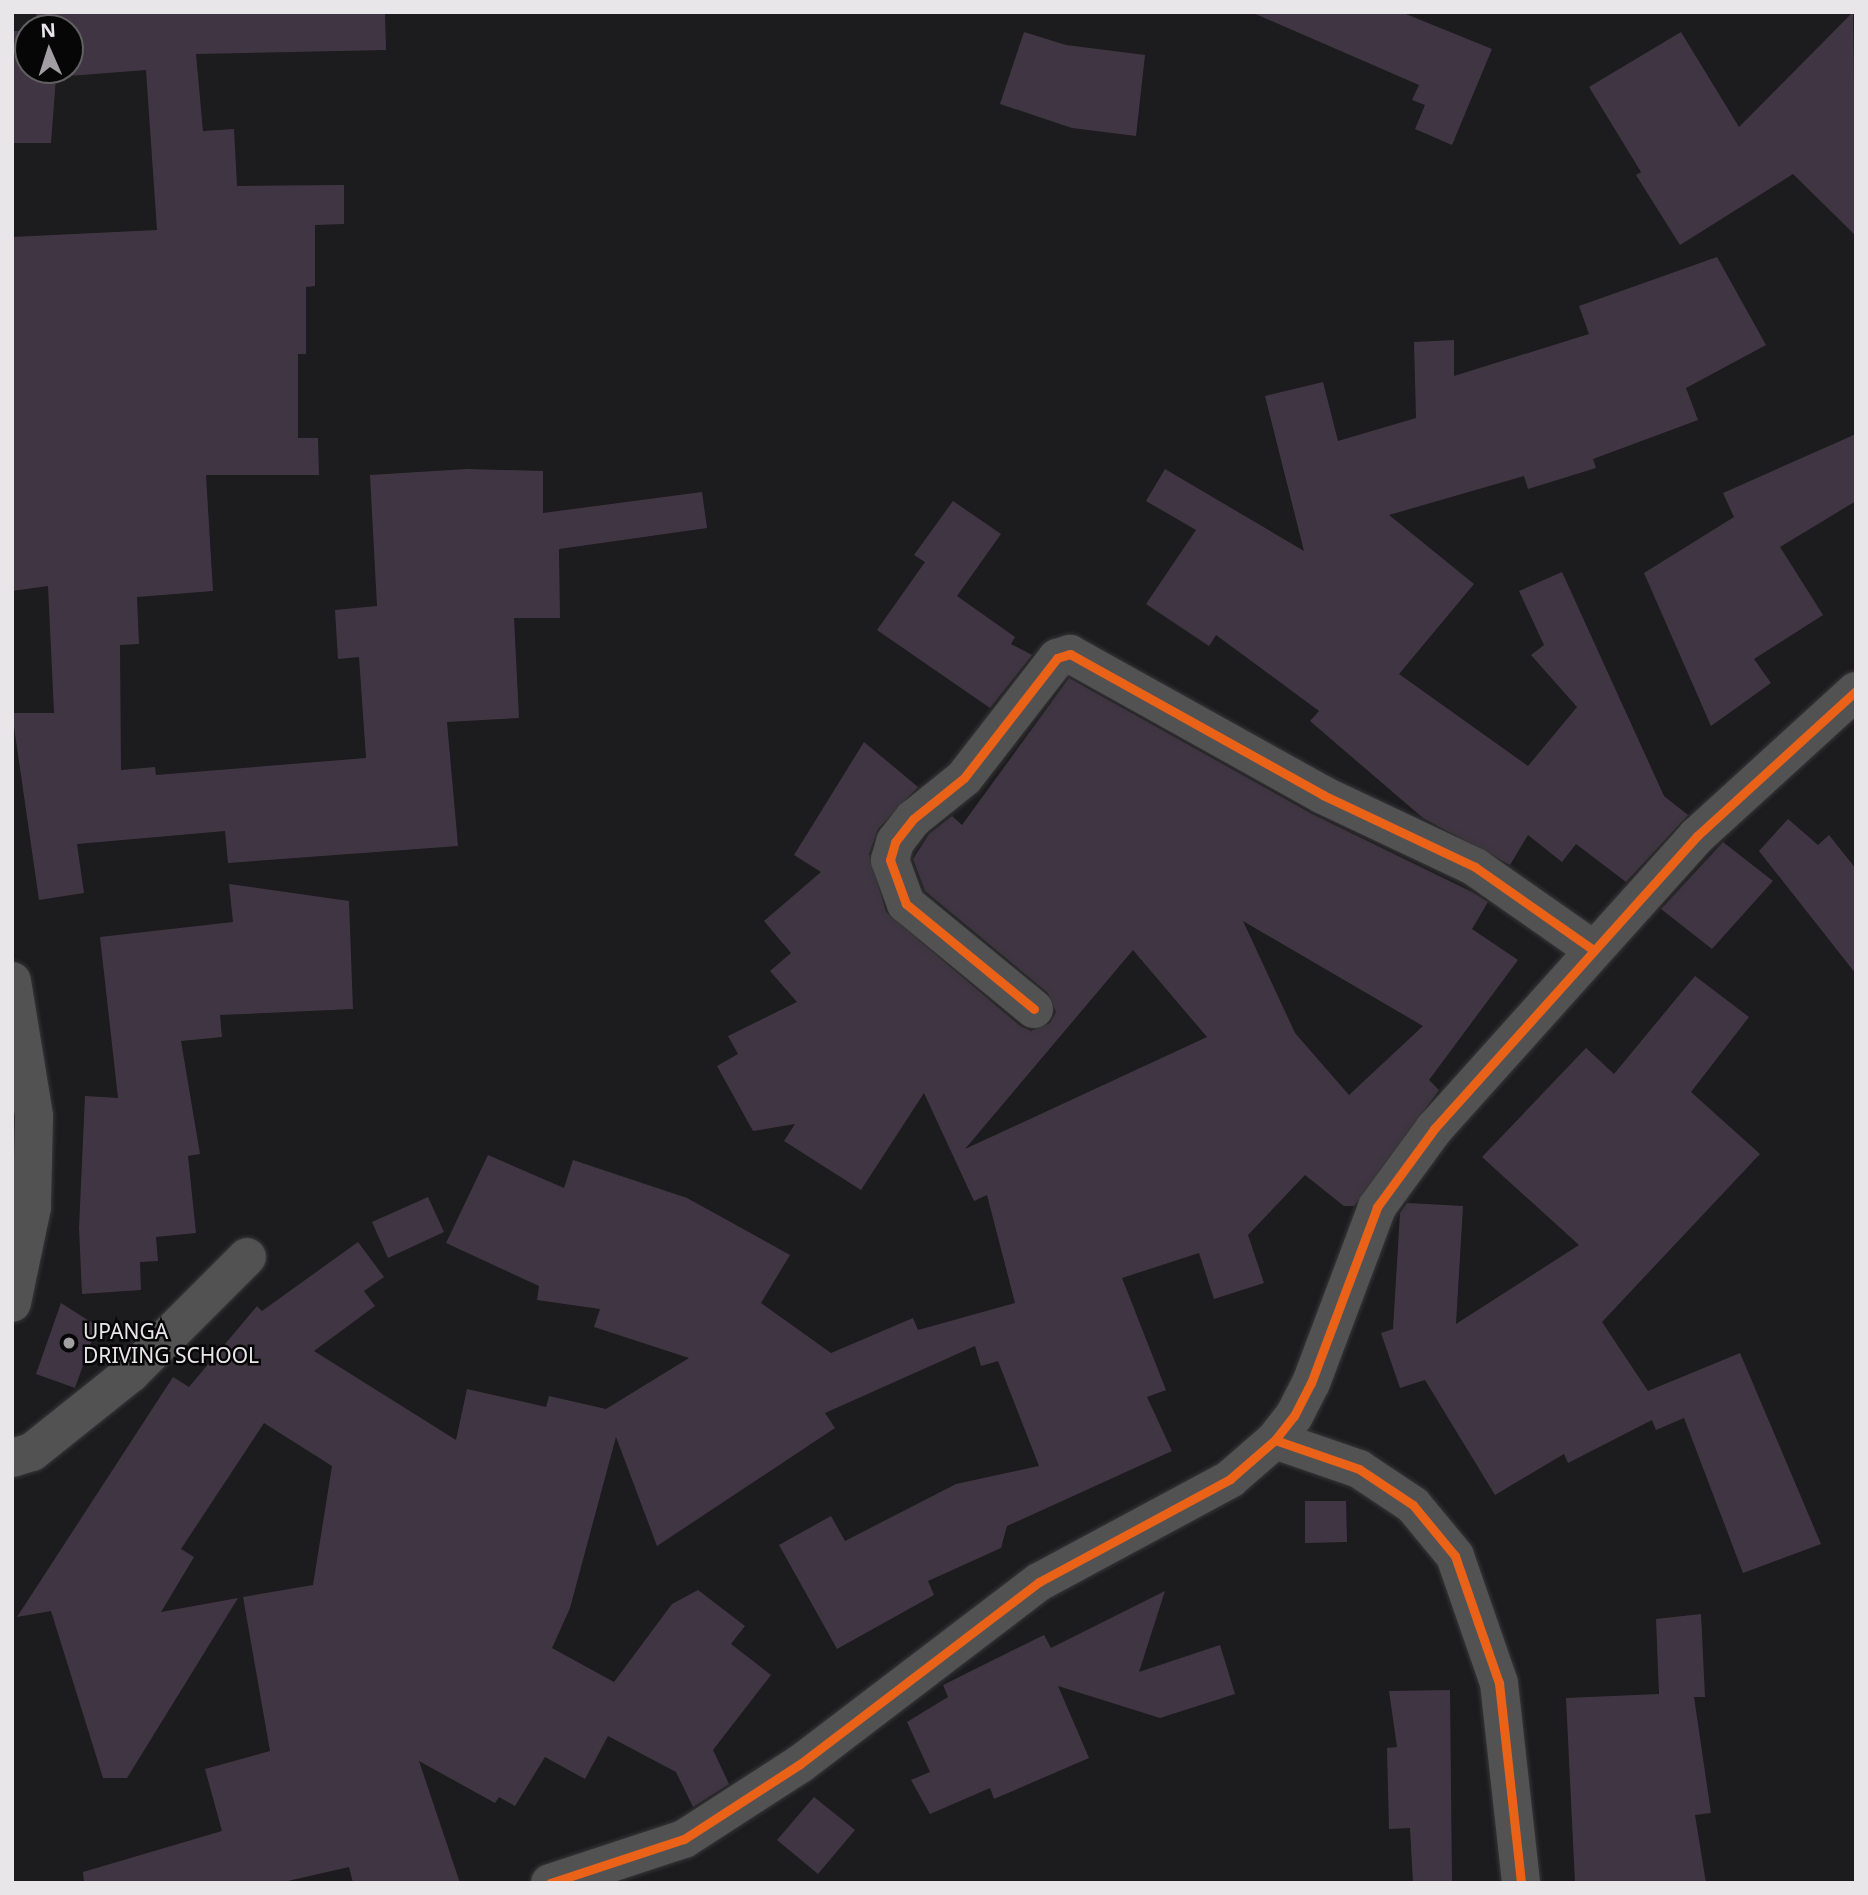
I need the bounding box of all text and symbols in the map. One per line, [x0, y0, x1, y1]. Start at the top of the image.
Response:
north arrow [14, 14, 84, 84]
text: N [40, 17, 56, 43]
place label: UPANGA DRIVING SCHOOL [83, 1318, 259, 1368]
marker: UPANGA DRIVING SCHOOL [61, 1335, 77, 1351]

